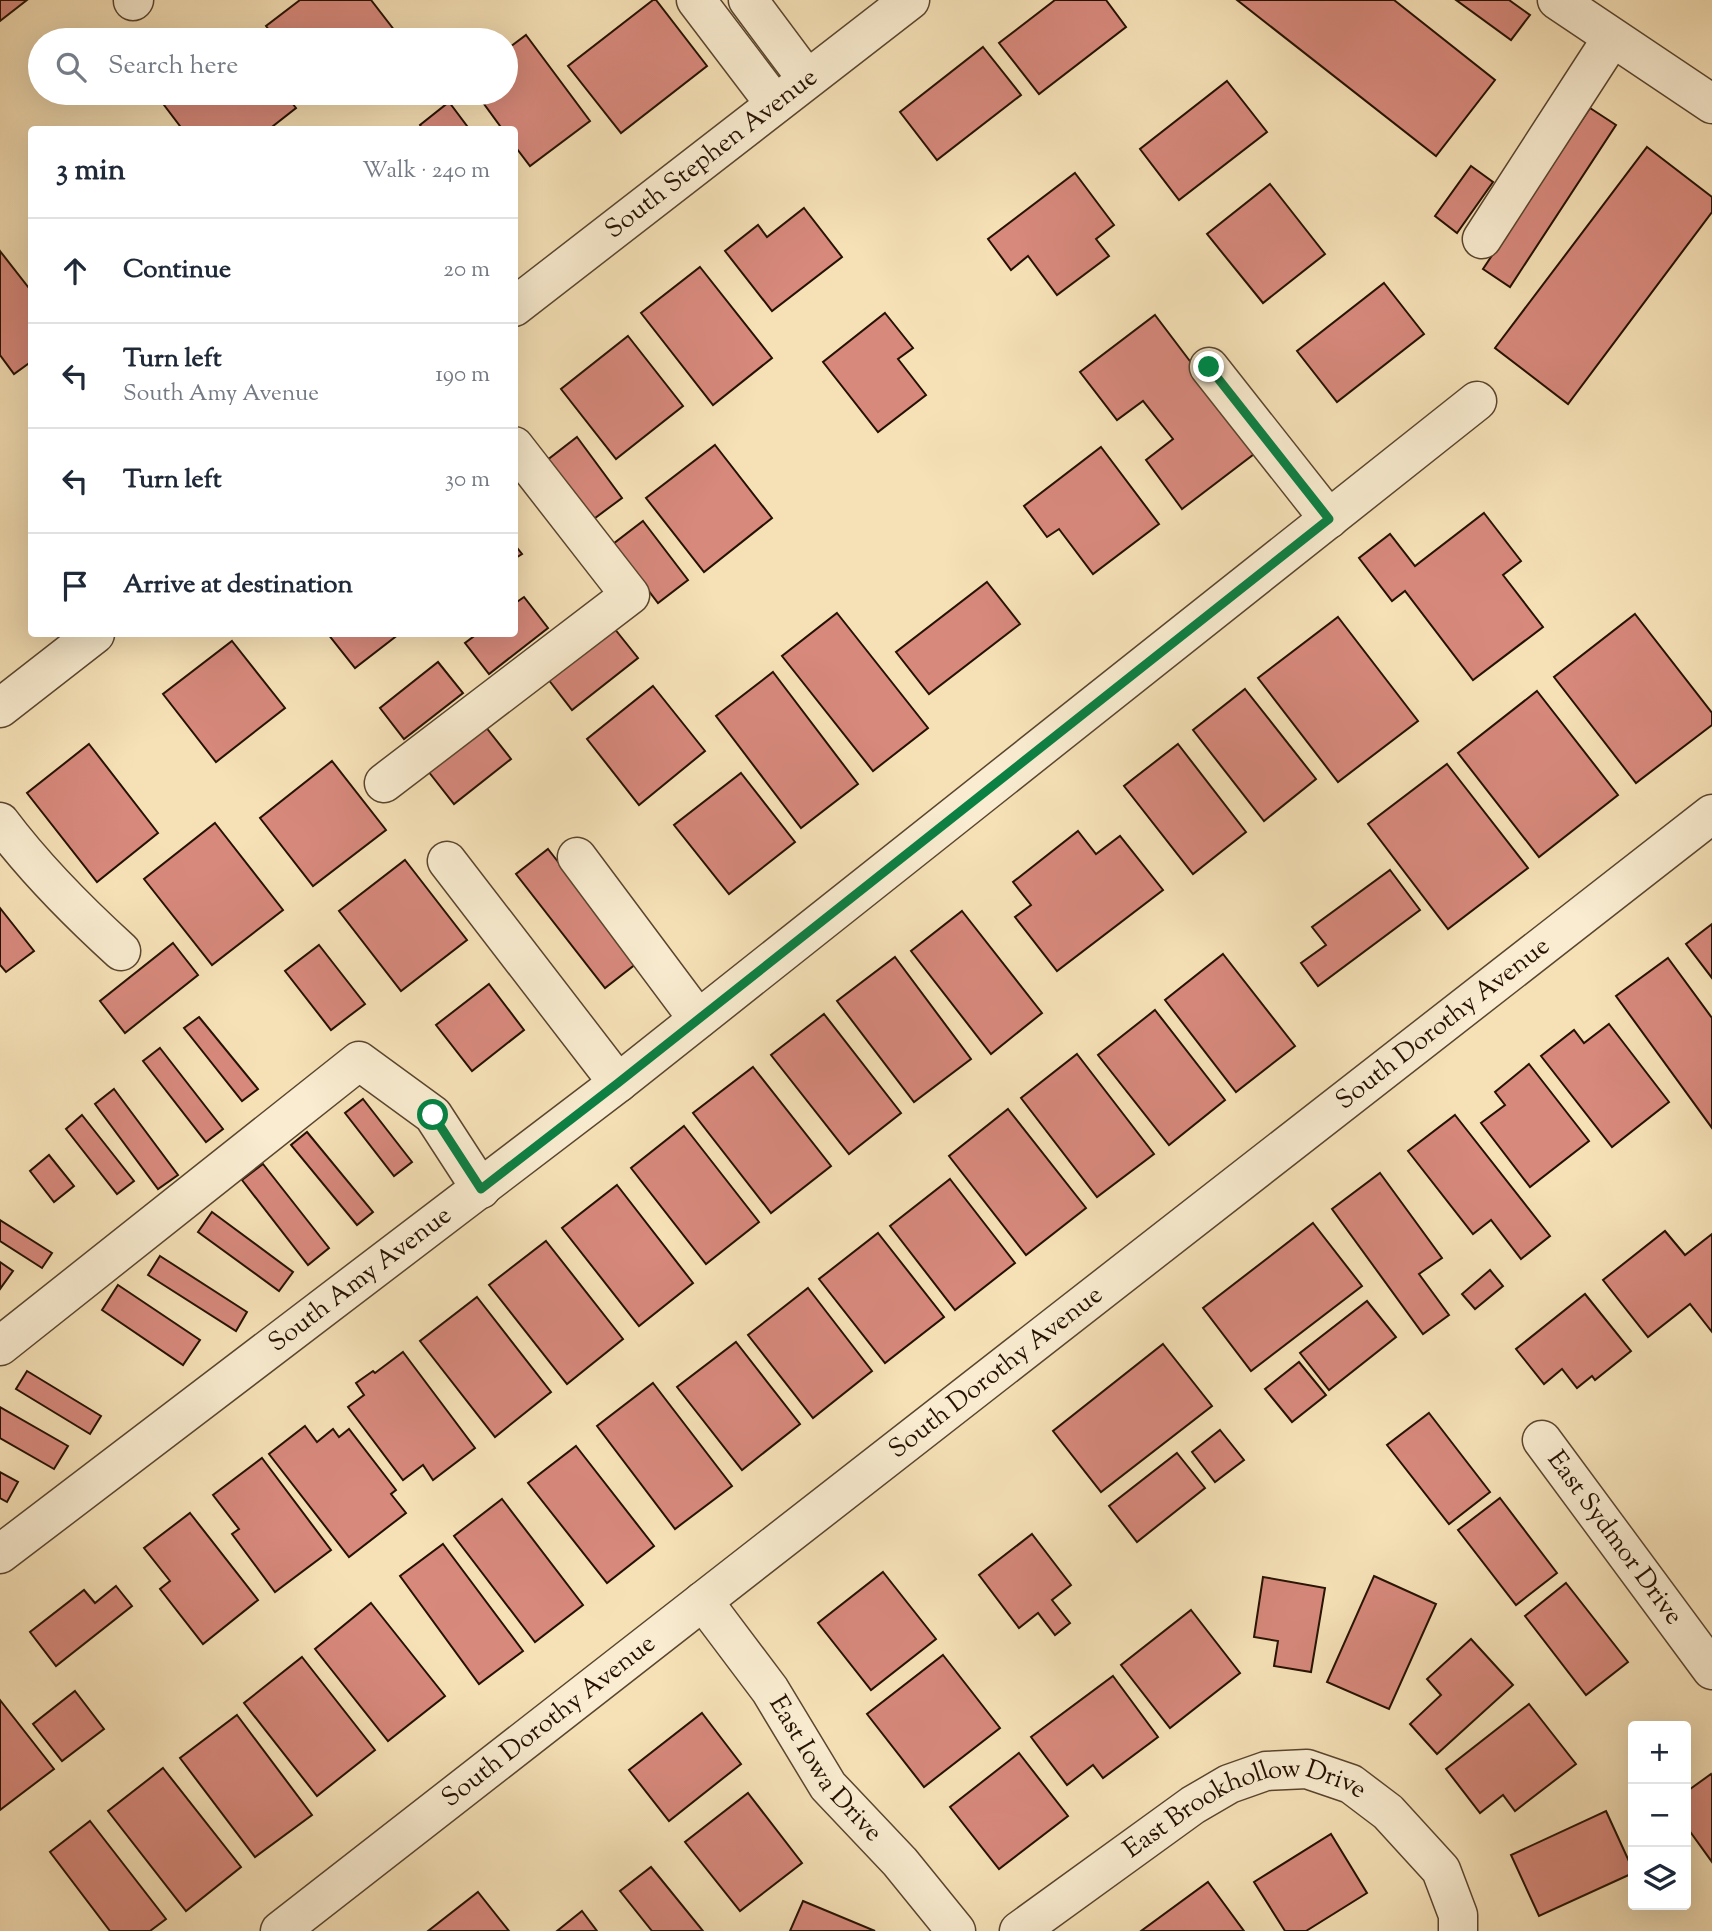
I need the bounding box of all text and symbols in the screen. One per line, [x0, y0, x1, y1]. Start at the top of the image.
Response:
search box [28, 28, 518, 105]
icon: search [52, 48, 90, 86]
text: Search here [108, 48, 238, 85]
street label: South Stephen Avenue [598, 60, 826, 248]
text: 3 min [56, 150, 126, 193]
text: Walk · 240 m [362, 155, 490, 188]
icon: ahead [56, 252, 94, 290]
text: Continue [123, 252, 231, 289]
text: 20 m [443, 254, 490, 287]
text: Turn left [123, 341, 222, 378]
route end [1193, 351, 1224, 382]
icon: left [56, 357, 94, 395]
text: 190 m [435, 359, 490, 392]
text: South Amy Avenue [123, 378, 319, 411]
icon: left [56, 462, 94, 500]
text: Turn left [123, 462, 222, 499]
text: 30 m [445, 464, 490, 497]
icon: arrive [56, 567, 94, 605]
text: Arrive at destination [123, 567, 353, 604]
street label: South Dorothy Avenue [1328, 929, 1558, 1119]
route start [417, 1099, 448, 1130]
street label: South Amy Avenue [261, 1197, 460, 1361]
street label: South Dorothy Avenue [881, 1277, 1111, 1468]
street label: East Sydmor Drive [1538, 1443, 1691, 1633]
street label: South Dorothy Avenue [434, 1626, 664, 1817]
street label: East Iowa Drive [759, 1689, 891, 1851]
map controls [1628, 1721, 1691, 1910]
button: + [1628, 1721, 1691, 1784]
street label: East Brookhollow Drive [1116, 1751, 1375, 1868]
button: − [1628, 1784, 1691, 1847]
button: layers [1628, 1847, 1691, 1910]

